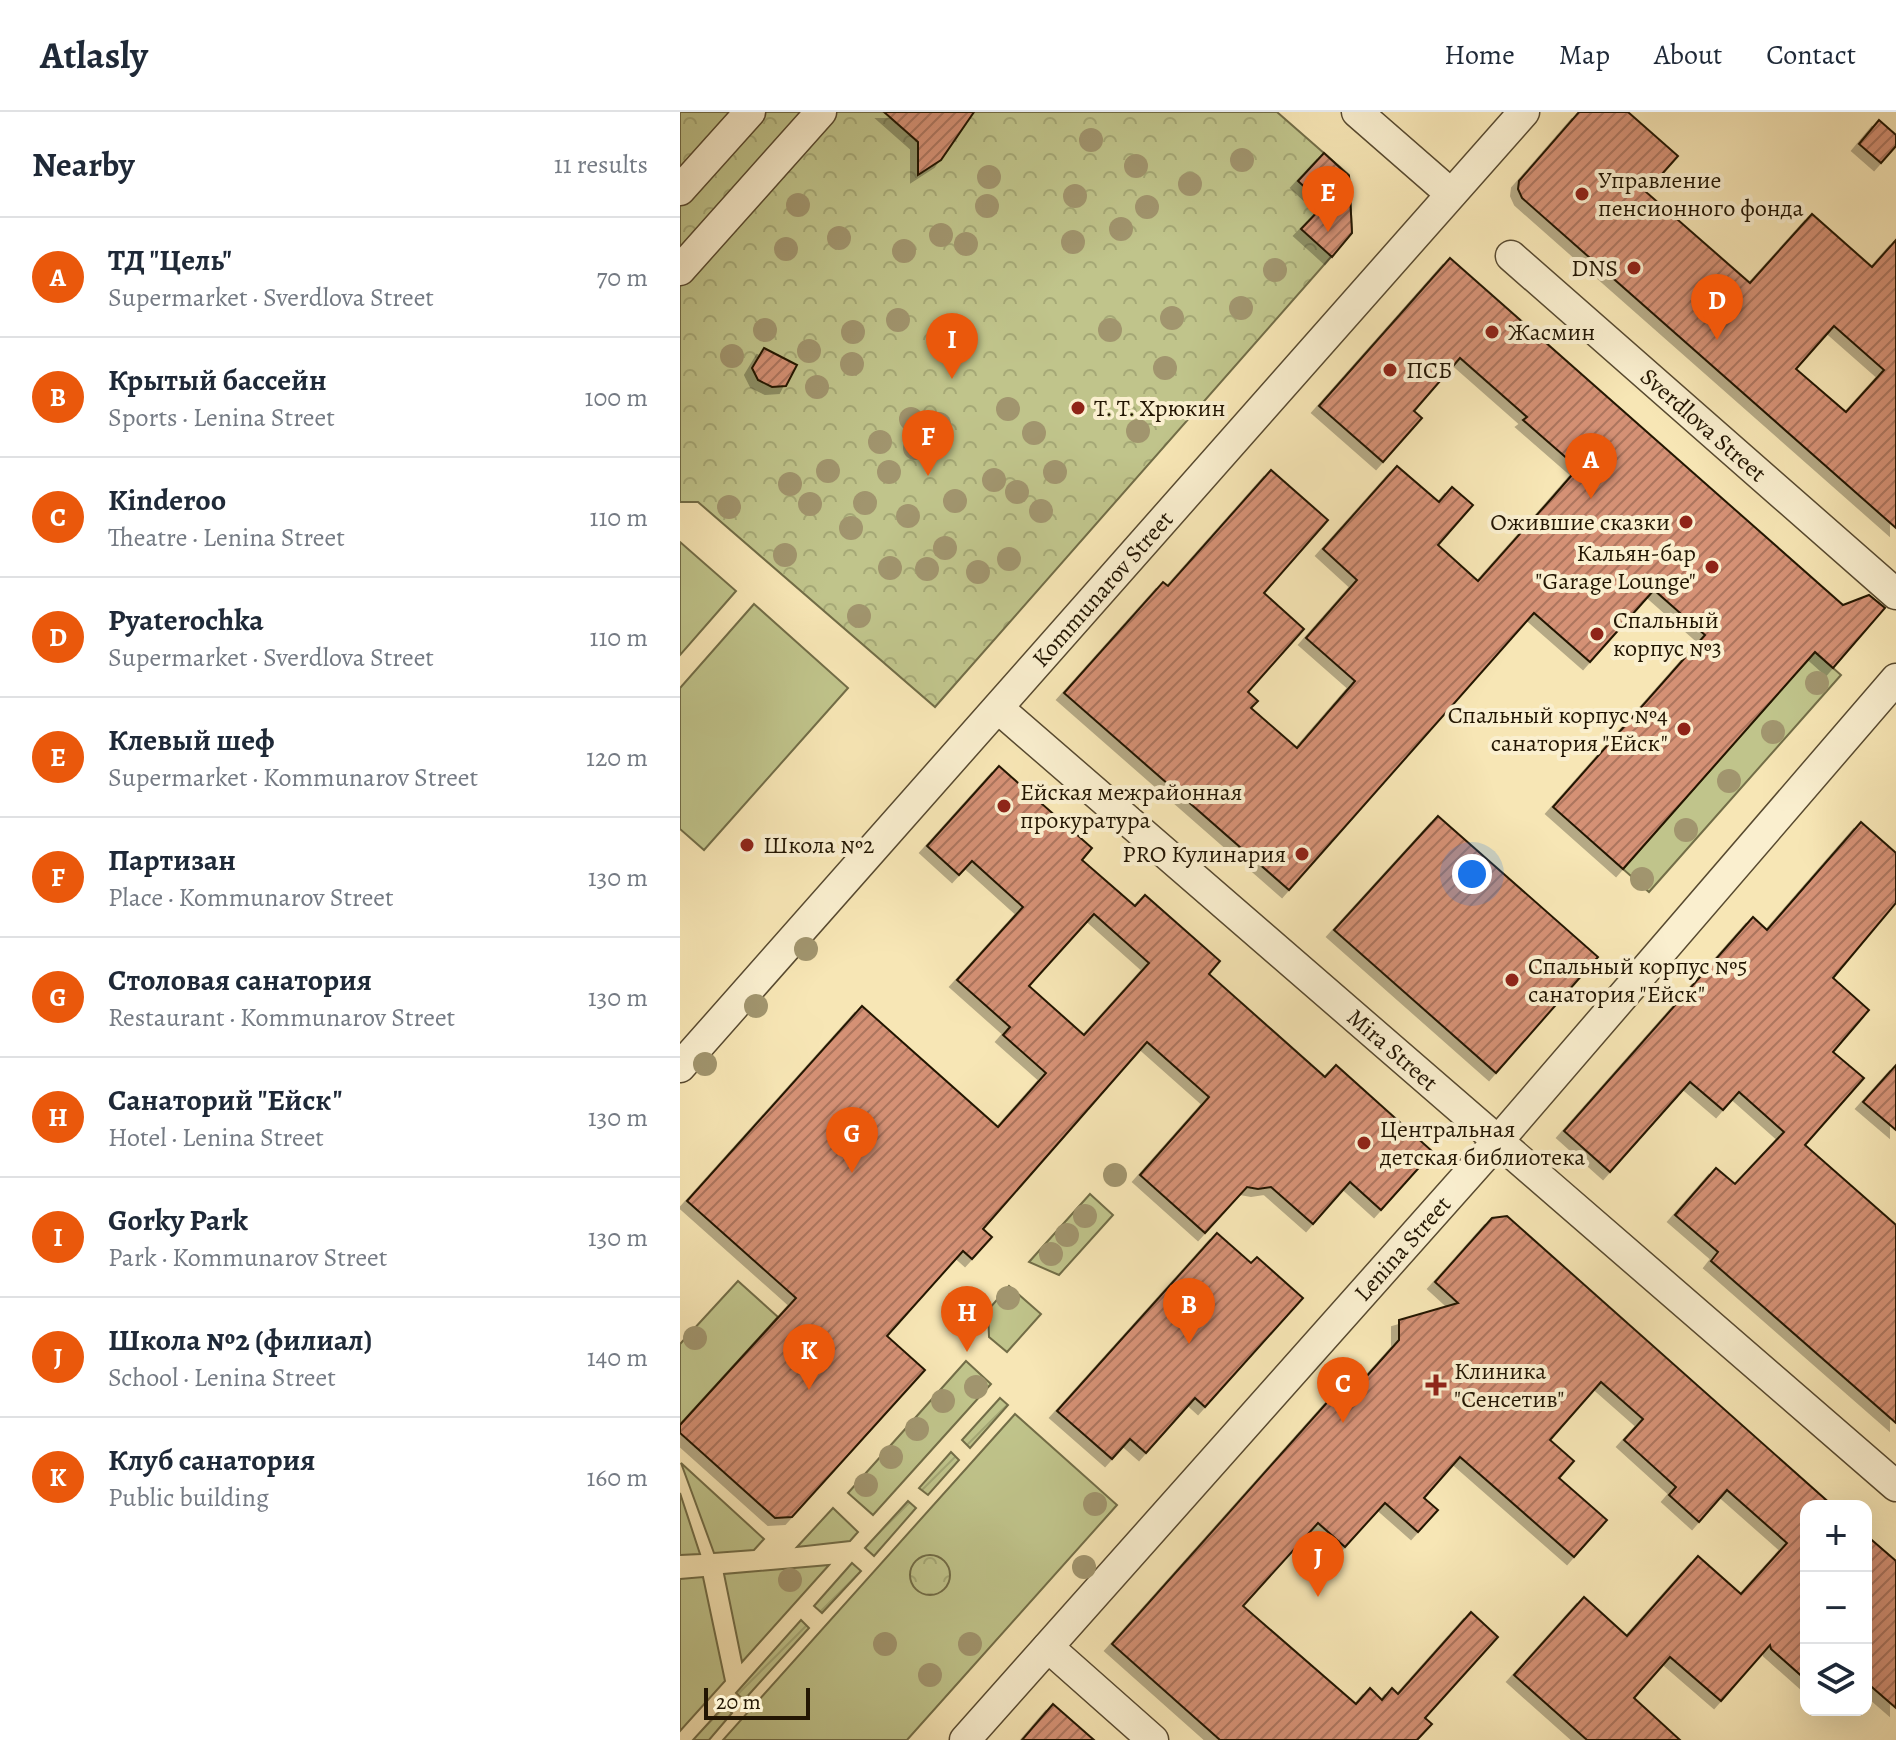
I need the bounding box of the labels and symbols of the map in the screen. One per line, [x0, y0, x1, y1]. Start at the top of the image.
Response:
place label: Управление пенсионного фонда [1598, 164, 1804, 224]
pin: E [1302, 166, 1354, 232]
marker: Управление пенсионного фонда [1573, 185, 1591, 203]
place label: DNS [1571, 252, 1618, 284]
marker: DNS [1625, 259, 1643, 277]
pin: D [1691, 274, 1743, 340]
pin: I [926, 313, 978, 379]
place label: Жасмин [1508, 316, 1595, 348]
marker: Жасмин [1483, 323, 1501, 341]
place label: ПСБ [1406, 354, 1452, 386]
marker: ПСБ [1381, 361, 1399, 379]
street label: Sverdlova Street [1633, 361, 1773, 489]
place label: Т. Т. Хрюкин [1094, 392, 1226, 424]
marker: Т. Т. Хрюкин [1069, 399, 1087, 417]
pin: F [902, 410, 954, 476]
pin: A [1565, 433, 1617, 499]
street label: Kommunarov Street [1025, 504, 1180, 674]
place label: Ожившие сказки [1490, 506, 1670, 538]
marker: Ожившие сказки [1677, 513, 1695, 531]
place label: Кальян-бар "Garage Lounge" [1535, 537, 1696, 597]
marker: Кальян-бар "Garage Lounge" [1703, 558, 1721, 576]
place label: Спальный корпус №3 [1613, 604, 1722, 664]
marker: Спальный корпус №3 [1588, 625, 1606, 643]
place label: Спальный корпус №4 санатория "Ейск" [1448, 699, 1668, 759]
marker: Спальный корпус №4 санатория "Ейск" [1675, 720, 1693, 738]
place label: Ейская межрайонная прокуратура [1020, 776, 1242, 836]
marker: Ейская межрайонная прокуратура [995, 797, 1013, 815]
place label: Школа №2 [763, 829, 874, 861]
marker: Школа №2 [738, 836, 756, 854]
place label: PRO Кулинария [1122, 838, 1286, 870]
marker: PRO Кулинария [1293, 845, 1311, 863]
your location [1452, 854, 1492, 894]
place label: Спальный корпус №5 санатория "Ейск" [1528, 950, 1748, 1010]
marker: Спальный корпус №5 санатория "Ейск" [1503, 971, 1521, 989]
street label: Mira Street [1340, 1001, 1445, 1098]
pin: G [826, 1107, 878, 1173]
place label: Центральная детская библиотека [1379, 1113, 1585, 1173]
marker: Центральная детская библиотека [1355, 1134, 1373, 1152]
street label: Lenina Street [1347, 1189, 1458, 1308]
pin: B [1163, 1278, 1215, 1344]
pin: H [941, 1286, 993, 1352]
pin: K [783, 1324, 835, 1390]
place label: Клиника "Сенсетив" [1454, 1355, 1564, 1415]
pin: C [1317, 1357, 1369, 1423]
marker: Клиника "Сенсетив" [1425, 1374, 1447, 1396]
pin: J [1292, 1531, 1344, 1597]
scale bar [704, 1684, 810, 1720]

